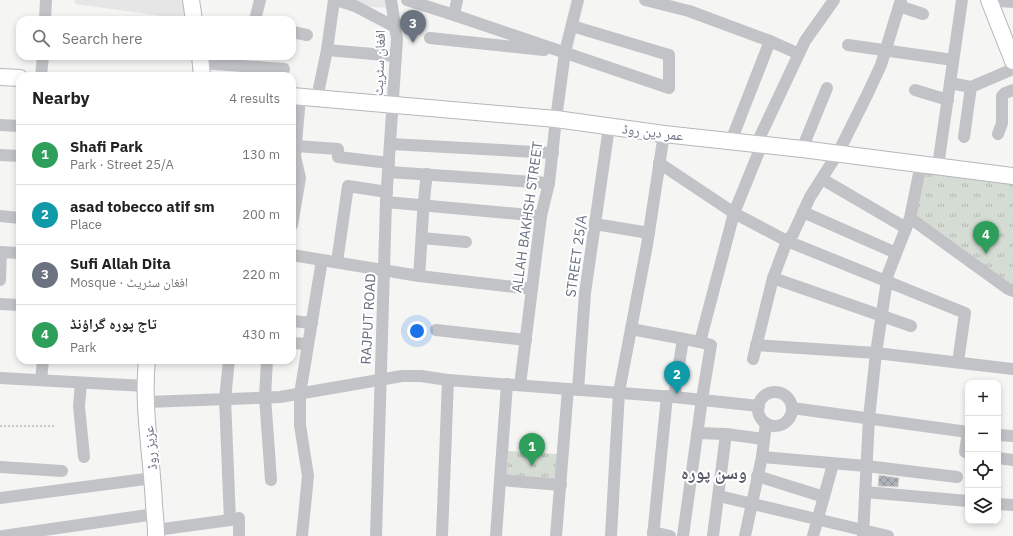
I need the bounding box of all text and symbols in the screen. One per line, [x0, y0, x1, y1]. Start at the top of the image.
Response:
pin: 3 [400, 10, 426, 43]
search box [16, 16, 296, 60]
icon: search [30, 27, 52, 49]
text: Search here [62, 29, 142, 48]
street label: افغان سٹریٹ [369, 30, 389, 96]
text: Nearby [32, 87, 90, 109]
text: 4 results [229, 90, 280, 107]
street label: عمر دین روڈ [621, 119, 685, 145]
text: Shafi Park [70, 137, 143, 156]
street label: ALLAH BAKHSH STREET [507, 140, 547, 294]
text: 1 [41, 146, 49, 163]
text: 130 m [242, 146, 280, 163]
text: Park · Street 25/A [70, 156, 174, 173]
text: asad tobecco atif sm [70, 197, 215, 216]
text: 2 [41, 206, 49, 223]
text: 200 m [242, 206, 280, 223]
street label: STREET 25/A [561, 214, 591, 298]
text: Place [70, 216, 102, 233]
pin: 4 [973, 221, 999, 254]
text: Sufi Allah Dita [70, 254, 171, 273]
text: 3 [41, 266, 49, 283]
text: 220 m [242, 266, 280, 283]
street label: RAJPUT ROAD [357, 273, 379, 365]
text: Mosque · افغان سٹریٹ [70, 274, 188, 291]
text: تاج پورہ گراؤنڈ [70, 314, 157, 333]
your location [407, 321, 427, 341]
text: 4 [41, 326, 49, 343]
text: 430 m [242, 326, 280, 343]
text: Park [70, 339, 96, 356]
pin: 2 [664, 361, 690, 394]
map controls [965, 380, 1001, 524]
button: + [965, 380, 1001, 416]
button: − [965, 416, 1001, 452]
street label: عزیز روڈ [139, 425, 161, 471]
pin: 1 [519, 433, 545, 466]
button: locate [965, 452, 1001, 488]
district label: وسن پورہ [681, 461, 747, 484]
button: layers [965, 488, 1001, 524]

